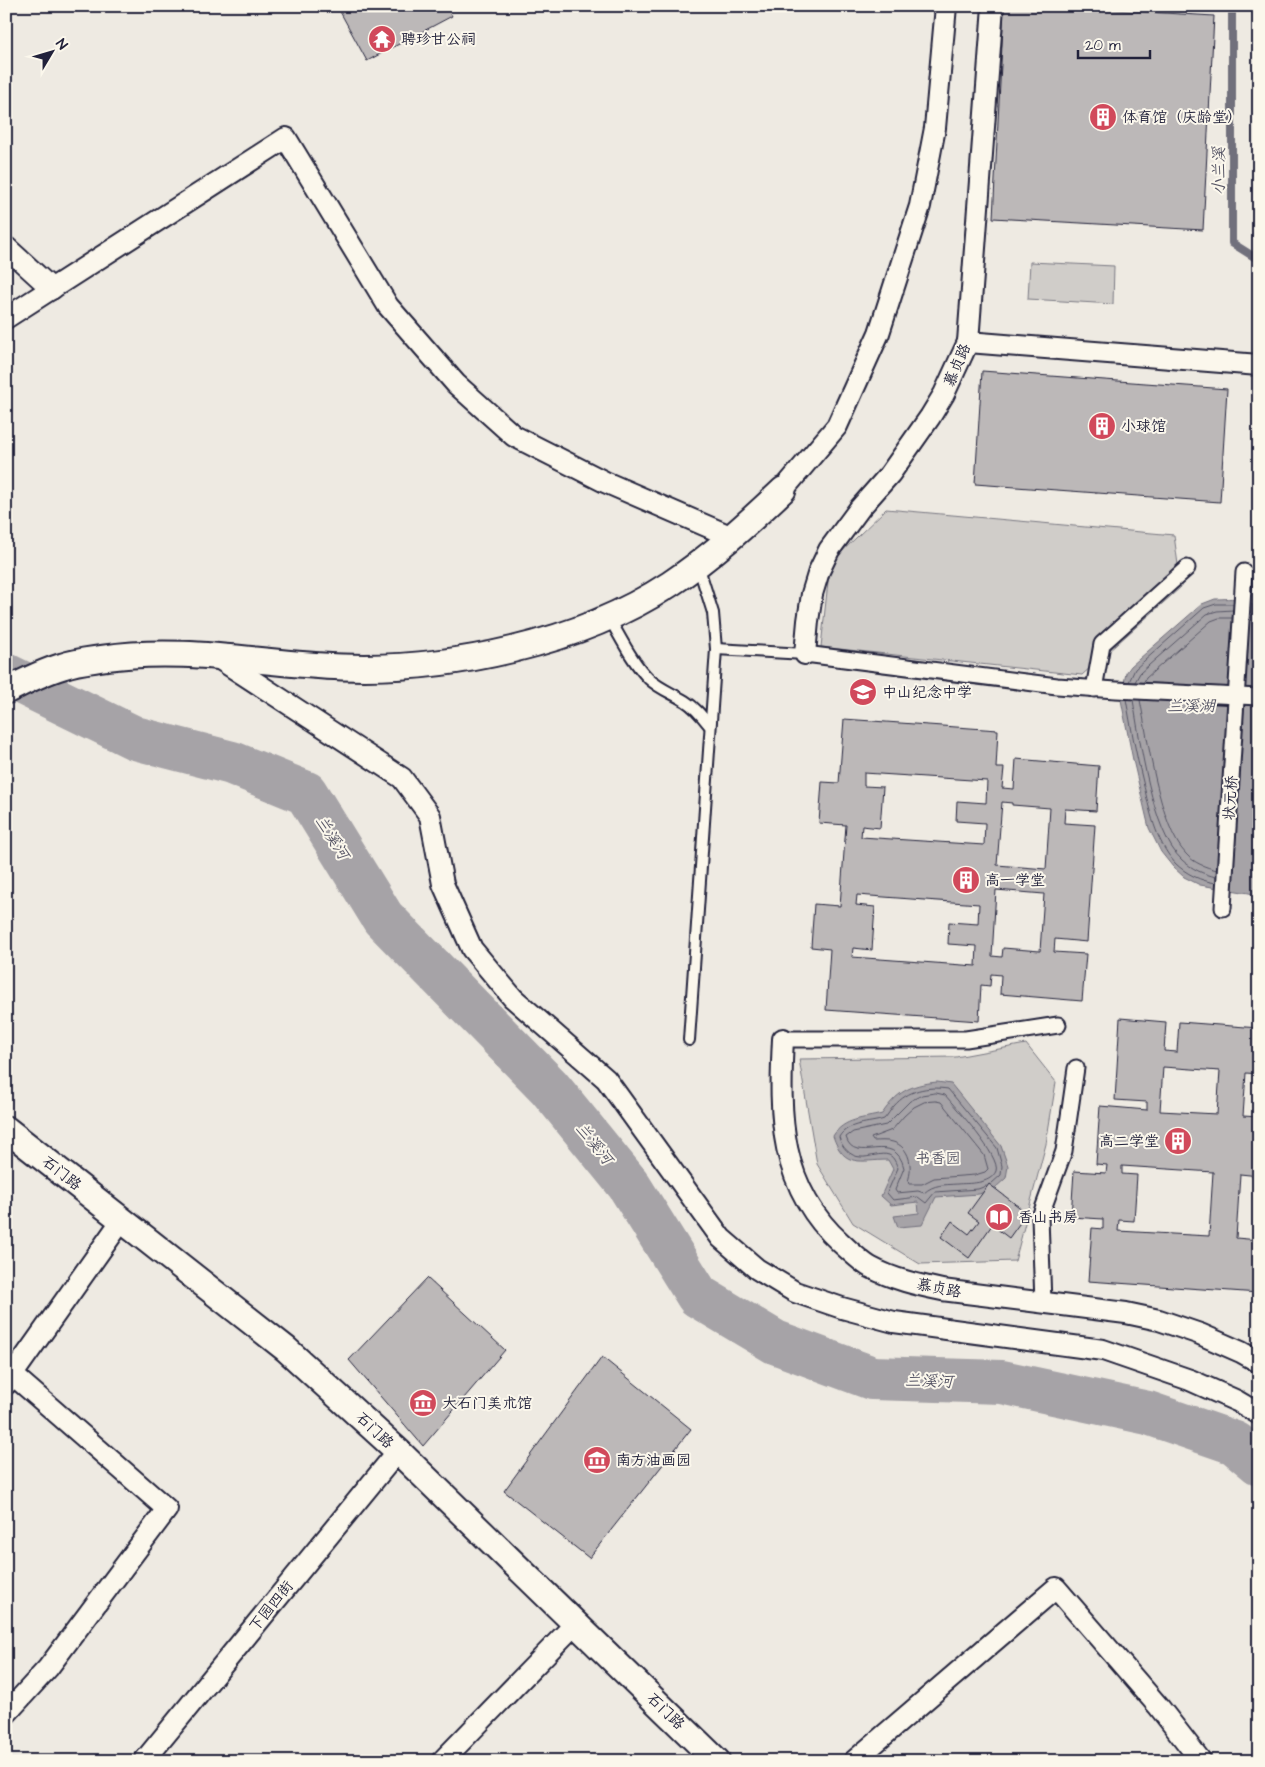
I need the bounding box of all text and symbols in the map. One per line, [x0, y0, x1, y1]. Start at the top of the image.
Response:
temple icon: 聘珍甘公祠 [367, 24, 397, 54]
north arrow [28, 28, 78, 78]
scale bar [1078, 28, 1150, 60]
place label: 聘珍甘公祠 [401, 29, 476, 50]
text: N [51, 35, 72, 54]
text: 20 m [1085, 35, 1121, 56]
building icon: 体育馆（庆龄堂） [1088, 102, 1118, 132]
place label: 体育馆（庆龄堂） [1122, 107, 1242, 128]
water label: 小兰溪 [1208, 146, 1230, 195]
street label: 慕贞路 [939, 340, 976, 390]
building icon: 小球馆 [1087, 411, 1117, 441]
place label: 小球馆 [1121, 416, 1166, 437]
school or university icon: 中山纪念中学 [848, 677, 878, 707]
place label: 中山纪念中学 [882, 682, 972, 703]
water label: 兰溪湖 [1167, 695, 1217, 717]
street label: 状元桥 [1218, 775, 1243, 821]
water label: 兰溪河 [310, 811, 356, 866]
building icon: 高一学堂 [951, 865, 981, 895]
place label: 高一学堂 [985, 870, 1045, 891]
water label: 兰溪河 [571, 1118, 620, 1172]
building icon: 高二学堂 [1163, 1126, 1193, 1156]
place label: 高二学堂 [1099, 1131, 1159, 1152]
park label: 书香园 [915, 1148, 961, 1169]
street label: 石门路 [37, 1151, 86, 1196]
library icon: 香山书房 [984, 1202, 1014, 1232]
place label: 香山书房 [1018, 1207, 1078, 1228]
street label: 慕贞路 [915, 1274, 963, 1303]
water label: 兰溪河 [905, 1369, 956, 1393]
museum icon: 大石门美术馆 [408, 1388, 438, 1418]
place label: 大石门美术馆 [442, 1393, 532, 1414]
street label: 石门路 [351, 1407, 398, 1453]
museum icon: 南方油画园 [582, 1445, 612, 1475]
place label: 南方油画园 [616, 1450, 691, 1471]
street label: 下园四街 [244, 1576, 298, 1636]
street label: 石门路 [642, 1688, 689, 1735]

